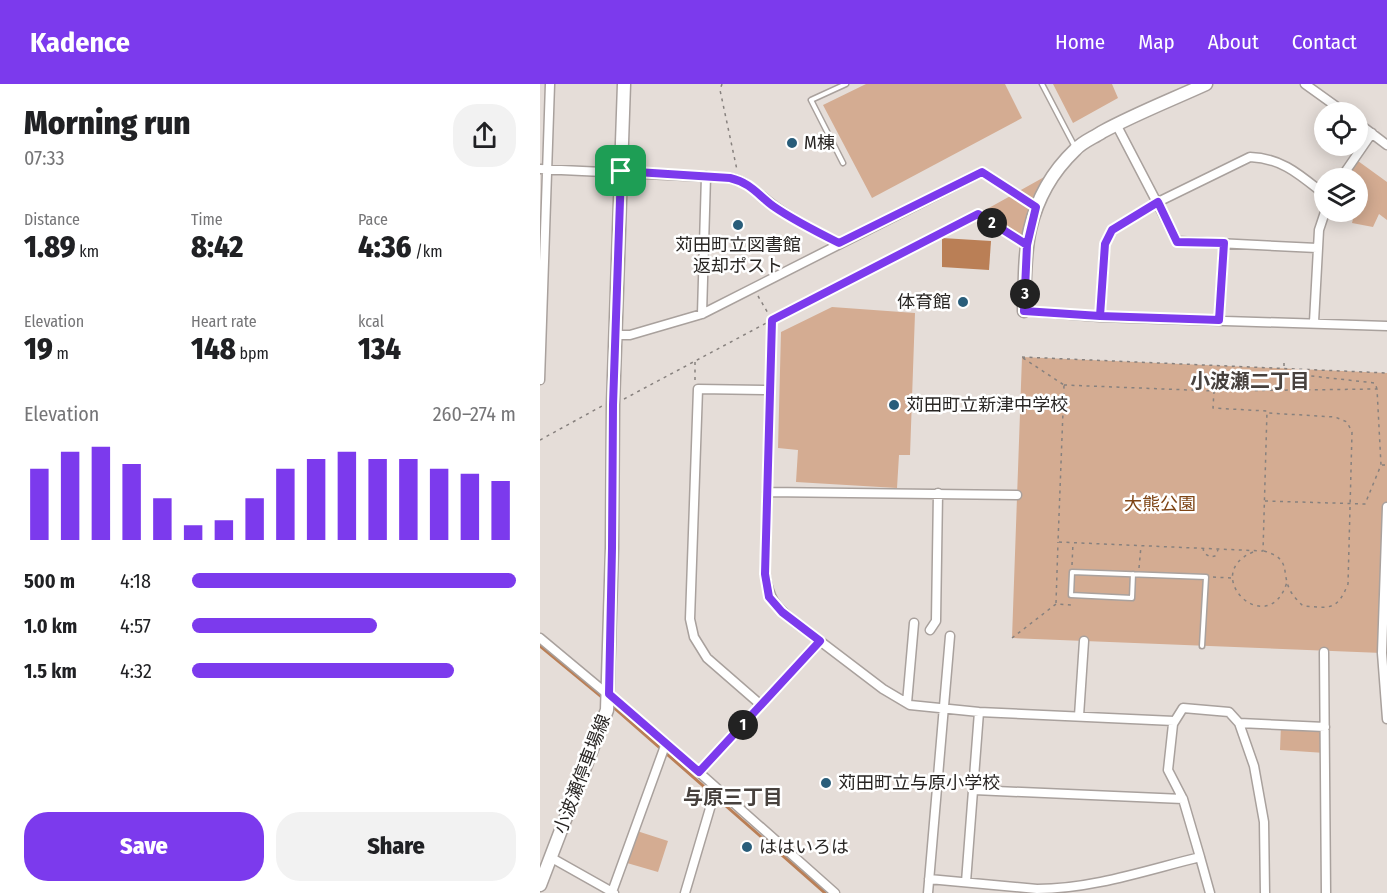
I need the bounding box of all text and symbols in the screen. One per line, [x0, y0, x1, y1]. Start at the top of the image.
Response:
text: Kadence [30, 26, 130, 59]
text: Home [1055, 29, 1105, 55]
text: Map [1138, 29, 1175, 55]
text: About [1208, 29, 1259, 55]
text: Contact [1292, 29, 1357, 55]
map controls [1314, 102, 1368, 222]
button: locate [1314, 102, 1368, 156]
text: Morning run [24, 103, 191, 143]
button: share [453, 104, 516, 167]
place label: M棟 [804, 132, 835, 154]
marker: M棟 [785, 136, 799, 150]
pin [595, 145, 646, 196]
text: 07:33 [24, 146, 65, 170]
icon: arrive [604, 154, 637, 187]
button: layers [1314, 168, 1368, 222]
pin: 2 [977, 208, 1007, 238]
text: Distance [24, 210, 80, 229]
text: Time [191, 210, 223, 229]
text: Pace [358, 210, 388, 229]
text: 2 [988, 213, 996, 232]
marker: 苅田町立図書館 返却ポスト [731, 218, 745, 232]
text: 1.89 [24, 229, 76, 265]
text: 8:42 [191, 229, 243, 265]
text: 4:36 [358, 229, 412, 265]
place label: 苅田町立図書館 返却ポスト [675, 234, 801, 277]
text: km [76, 242, 99, 261]
text: /km [412, 242, 443, 261]
pin: 3 [1010, 279, 1040, 309]
text: 3 [1021, 284, 1029, 303]
place label: 体育館 [897, 291, 951, 313]
marker: 体育館 [956, 295, 970, 309]
text: Elevation [24, 312, 84, 331]
text: Heart rate [191, 312, 257, 331]
text: kcal [358, 312, 384, 331]
text: 19 [24, 331, 53, 367]
text: 148 [191, 331, 236, 367]
text: 134 [358, 331, 401, 367]
text: m [53, 344, 69, 363]
text: bpm [236, 344, 269, 363]
district label: 小波瀬二丁目 [1190, 369, 1310, 393]
place label: 苅田町立新津中学校 [906, 394, 1068, 416]
marker: 苅田町立新津中学校 [887, 398, 901, 412]
text: Elevation [24, 402, 99, 426]
text: 260–274 m [433, 402, 516, 426]
park label: 大熊公園 [1124, 493, 1196, 515]
text: 500 m [24, 569, 75, 593]
text: 4:18 [120, 569, 151, 593]
text: 1.0 km [24, 614, 77, 638]
text: 4:57 [120, 614, 151, 638]
text: 1.5 km [24, 659, 77, 683]
text: 4:32 [120, 659, 152, 683]
pin: 1 [728, 710, 758, 740]
street label: 小波瀬停車場線 [549, 711, 615, 837]
text: 1 [740, 715, 746, 734]
place label: 苅田町立与原小学校 [838, 772, 1000, 794]
marker: 苅田町立与原小学校 [819, 776, 833, 790]
district label: 与原三丁目 [683, 785, 783, 809]
button: Save [24, 812, 264, 881]
button: Share [276, 812, 516, 881]
place label: ははいろは [759, 836, 849, 858]
marker: ははいろは [740, 840, 754, 854]

